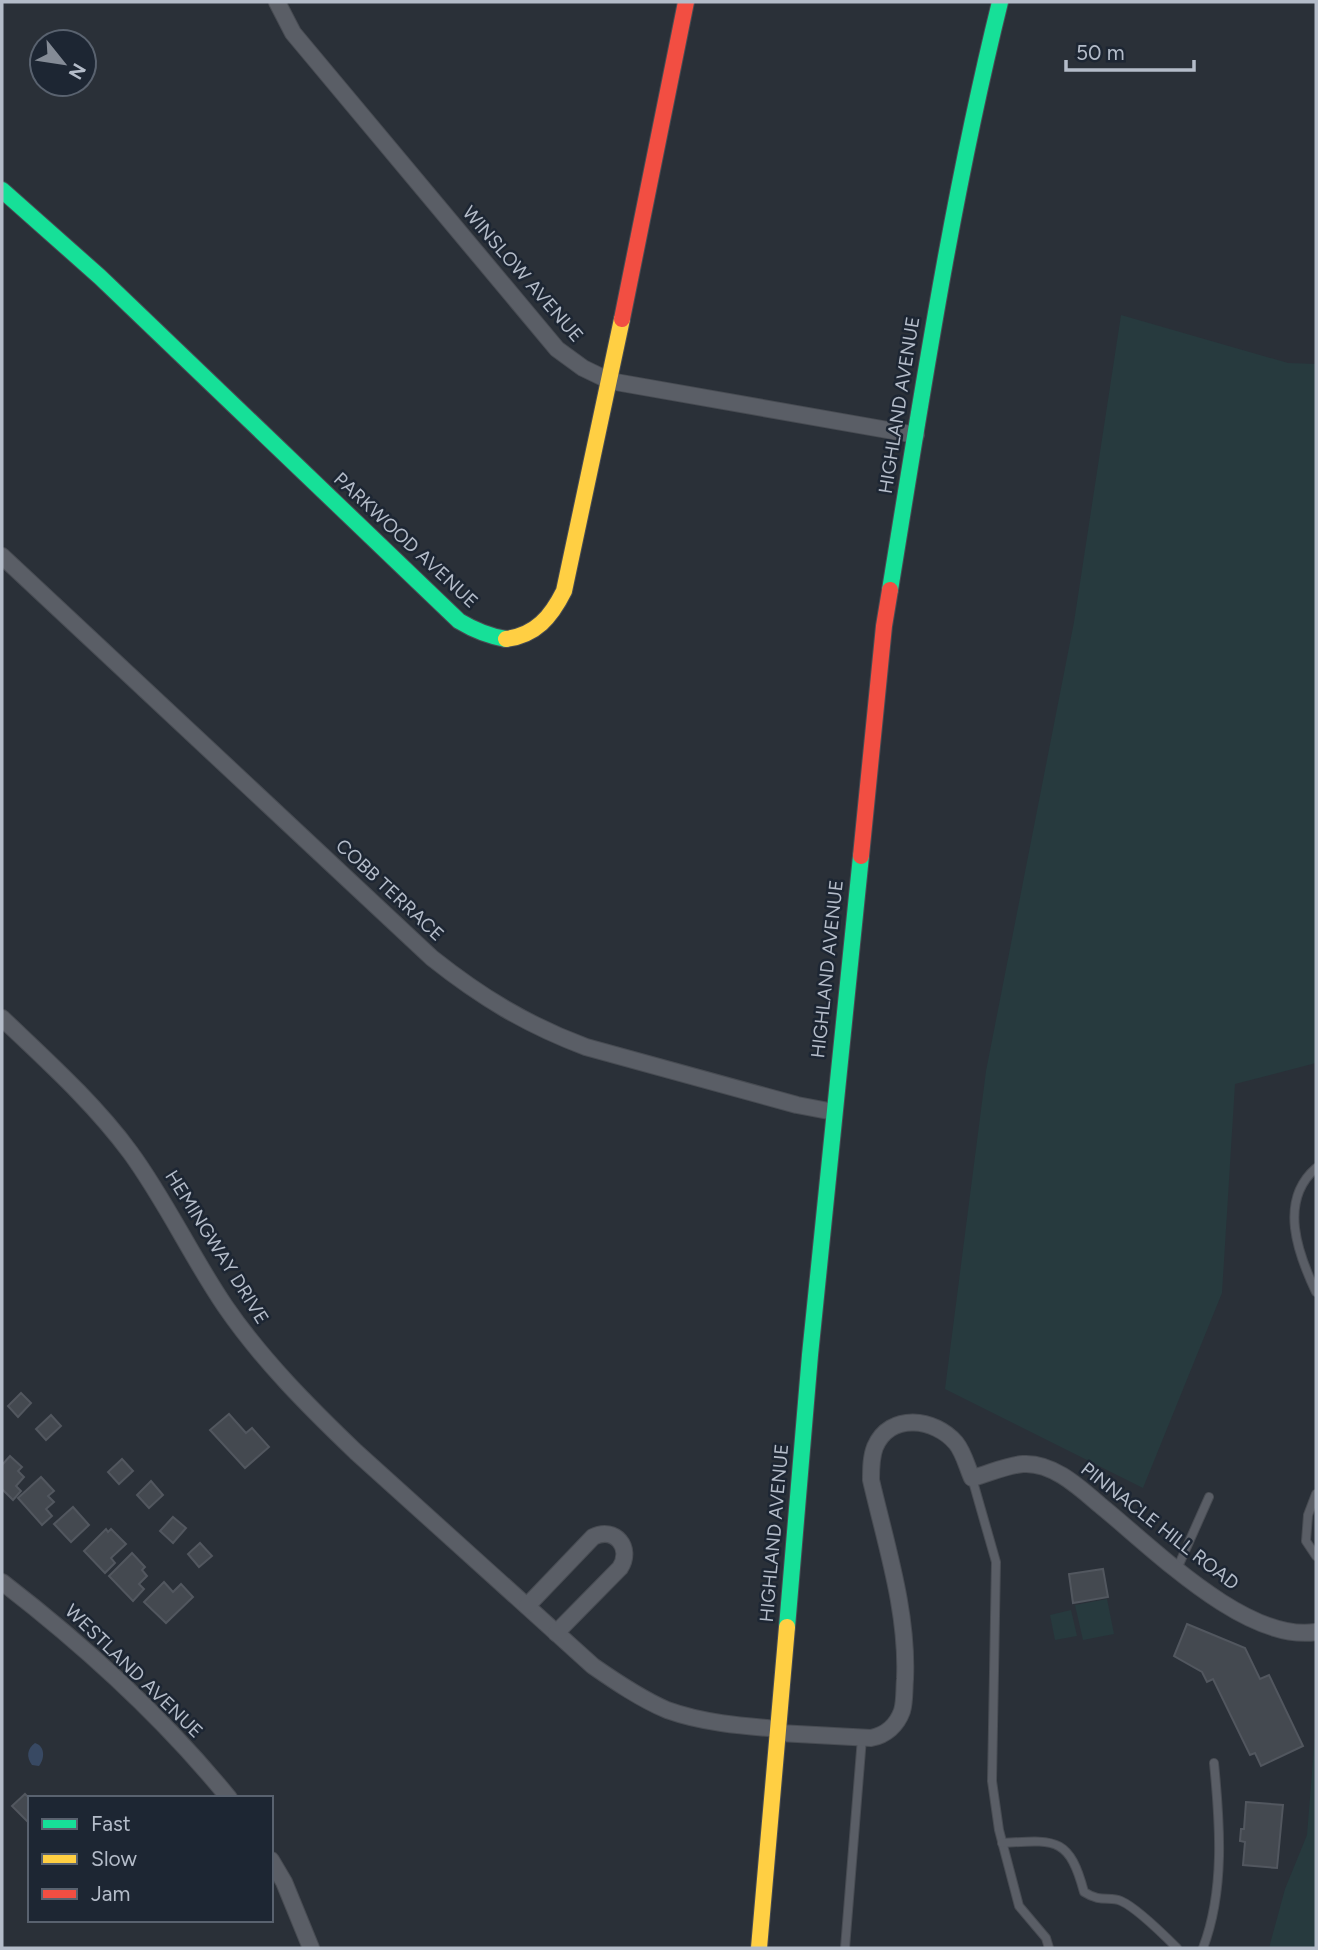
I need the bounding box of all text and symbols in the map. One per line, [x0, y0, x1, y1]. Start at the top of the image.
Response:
north arrow [28, 28, 98, 98]
scale bar [1066, 28, 1194, 72]
text: 50 m [1076, 40, 1125, 65]
text: N [64, 59, 91, 83]
street label: WINSLOW AVENUE [458, 201, 588, 347]
street label: HIGHLAND AVENUE [874, 315, 924, 495]
street label: PARKWOOD AVENUE [329, 467, 483, 613]
street label: COBB TERRACE [331, 834, 449, 946]
street label: HIGHLAND AVENUE [806, 879, 848, 1059]
street label: HEMINGWAY DRIVE [160, 1166, 274, 1328]
street label: HIGHLAND AVENUE [755, 1443, 793, 1623]
street label: PINNACLE HILL ROAD [1076, 1457, 1244, 1595]
street label: WESTLAND AVENUE [60, 1599, 208, 1743]
legend [28, 1796, 273, 1922]
text: Fast [91, 1811, 131, 1836]
text: Slow [91, 1846, 137, 1871]
text: Jam [91, 1881, 130, 1906]

